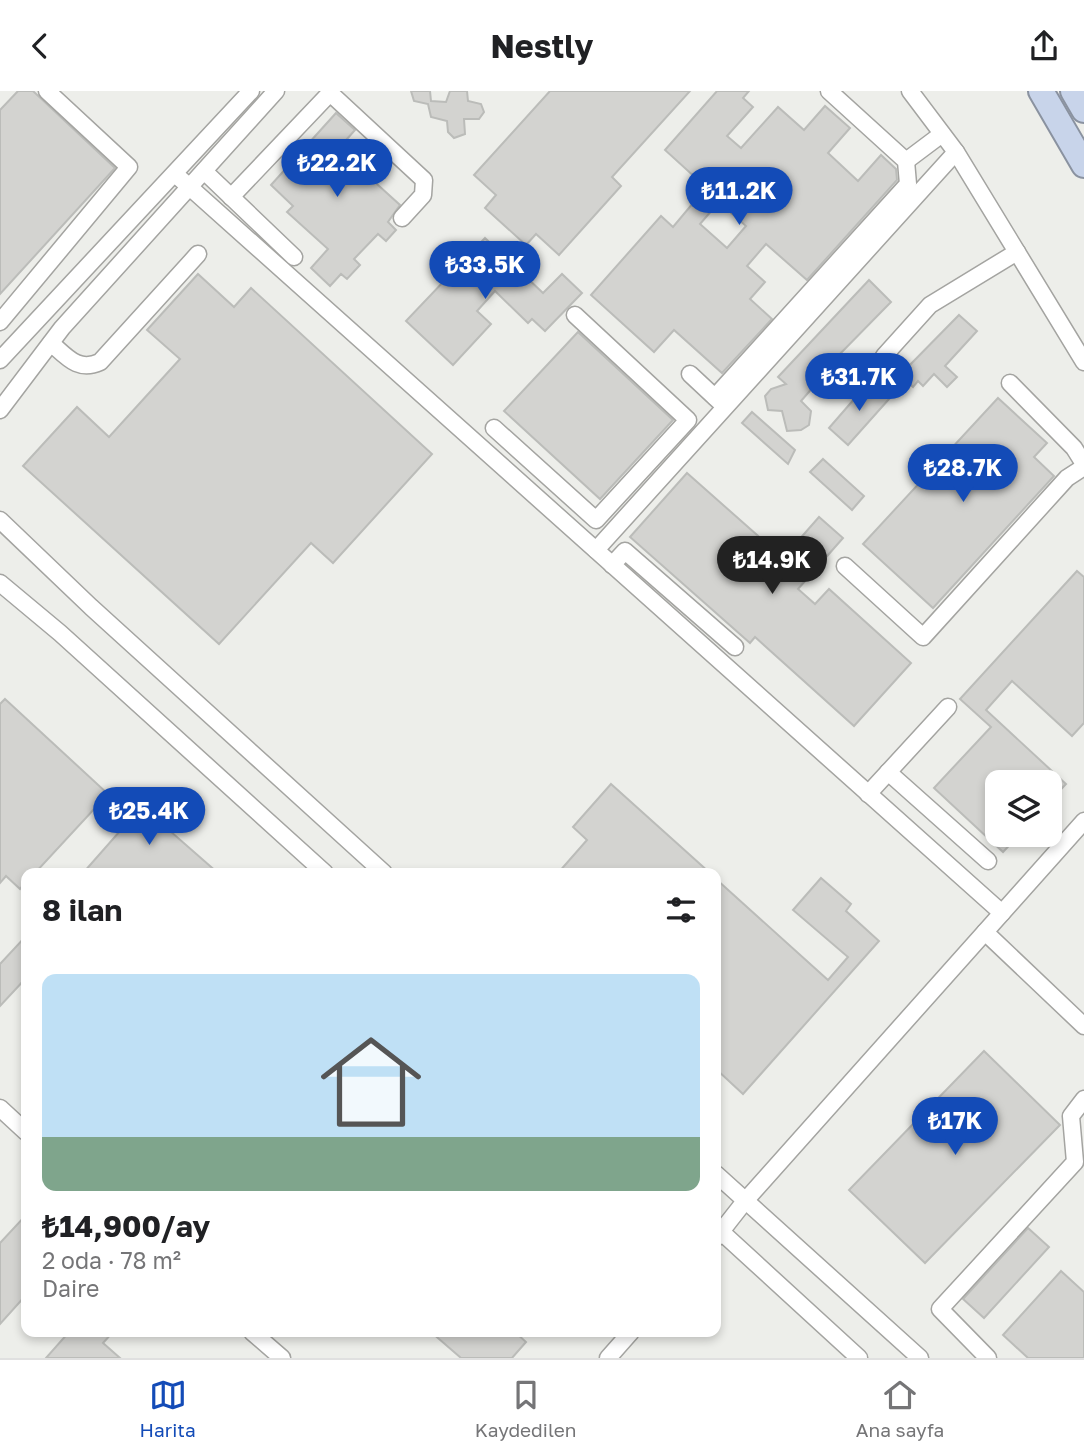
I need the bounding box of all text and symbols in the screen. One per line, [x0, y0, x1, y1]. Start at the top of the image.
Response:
icon: back [21, 27, 59, 65]
text: Nestly [490, 27, 594, 65]
icon: share [1025, 27, 1063, 65]
pin: ₺22.2K [280, 139, 394, 199]
text: ₺22.2K [297, 148, 377, 176]
pin: ₺11.2K [682, 167, 796, 227]
text: ₺11.2K [702, 176, 776, 204]
pin: ₺33.5K [428, 241, 542, 301]
text: ₺33.5K [445, 250, 525, 278]
pin: ₺31.7K [802, 353, 916, 413]
text: ₺31.7K [821, 362, 897, 390]
pin: ₺28.7K [906, 445, 1020, 504]
text: ₺28.7K [924, 453, 1002, 481]
pin: ₺14.9K [715, 537, 829, 596]
text: ₺14.9K [733, 545, 811, 573]
map controls [985, 770, 1062, 847]
button: layers [985, 770, 1062, 847]
pin: ₺25.4K [92, 787, 206, 847]
text: ₺25.4K [109, 796, 189, 824]
icon: filters [662, 891, 700, 929]
text: 8 ilan [42, 892, 123, 928]
icon: home [308, 1019, 434, 1145]
pin: ₺17K [914, 1097, 996, 1157]
text: ₺17K [928, 1106, 982, 1134]
text: ₺14,900/ay [42, 1208, 210, 1244]
text: 2 oda · 78 m² [42, 1246, 181, 1274]
text: Daire [42, 1274, 99, 1302]
tab: Harita [140, 1376, 196, 1441]
tab: Kaydedilen [475, 1376, 576, 1441]
tab: Ana sayfa [856, 1376, 944, 1441]

